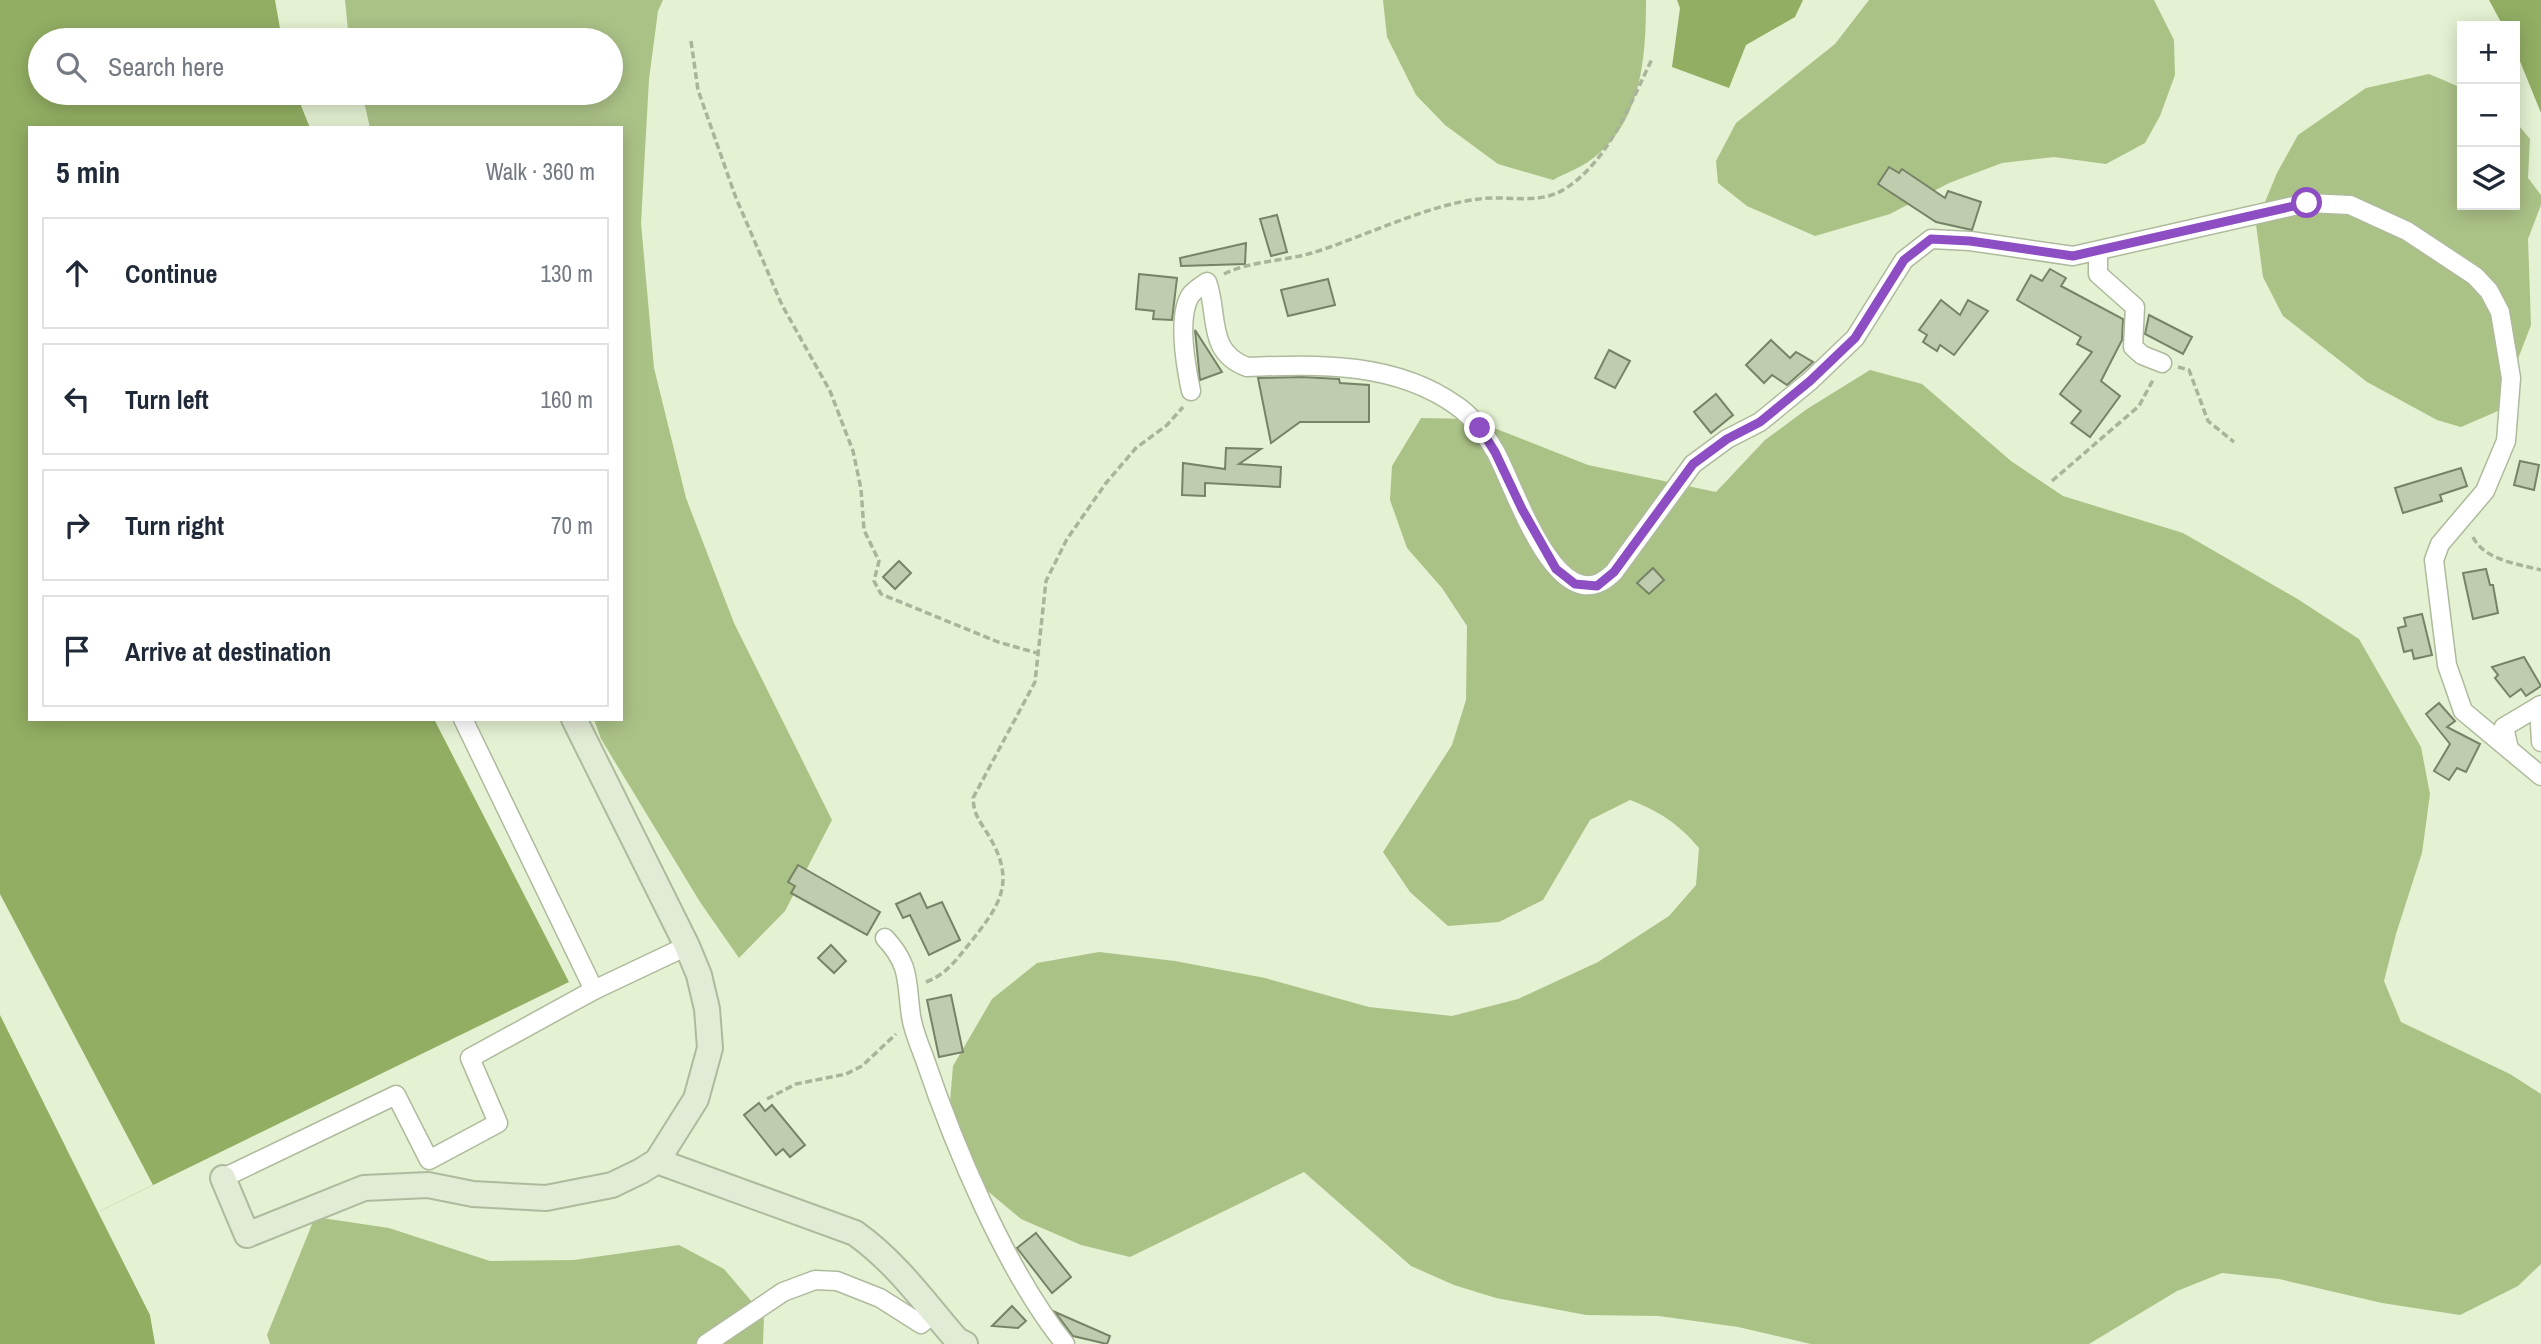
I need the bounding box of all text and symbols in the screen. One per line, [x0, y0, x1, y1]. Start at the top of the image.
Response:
map controls [2457, 21, 2520, 210]
button: + [2457, 21, 2520, 84]
search box [28, 28, 623, 105]
icon: search [52, 48, 90, 86]
text: Search here [108, 49, 224, 84]
button: − [2457, 84, 2520, 147]
button: layers [2457, 147, 2520, 210]
text: 5 min [56, 152, 120, 192]
text: Walk · 360 m [486, 156, 595, 187]
route start [2291, 187, 2322, 218]
icon: ahead [58, 254, 96, 292]
text: Continue [125, 256, 217, 291]
text: 130 m [541, 258, 593, 289]
icon: left [58, 380, 96, 418]
text: Turn left [125, 382, 209, 417]
text: 160 m [541, 384, 593, 415]
route end [1464, 412, 1495, 443]
icon: right [58, 506, 96, 544]
text: Turn right [125, 508, 224, 543]
text: 70 m [551, 510, 593, 541]
icon: arrive [58, 632, 96, 670]
text: Arrive at destination [125, 634, 331, 669]

